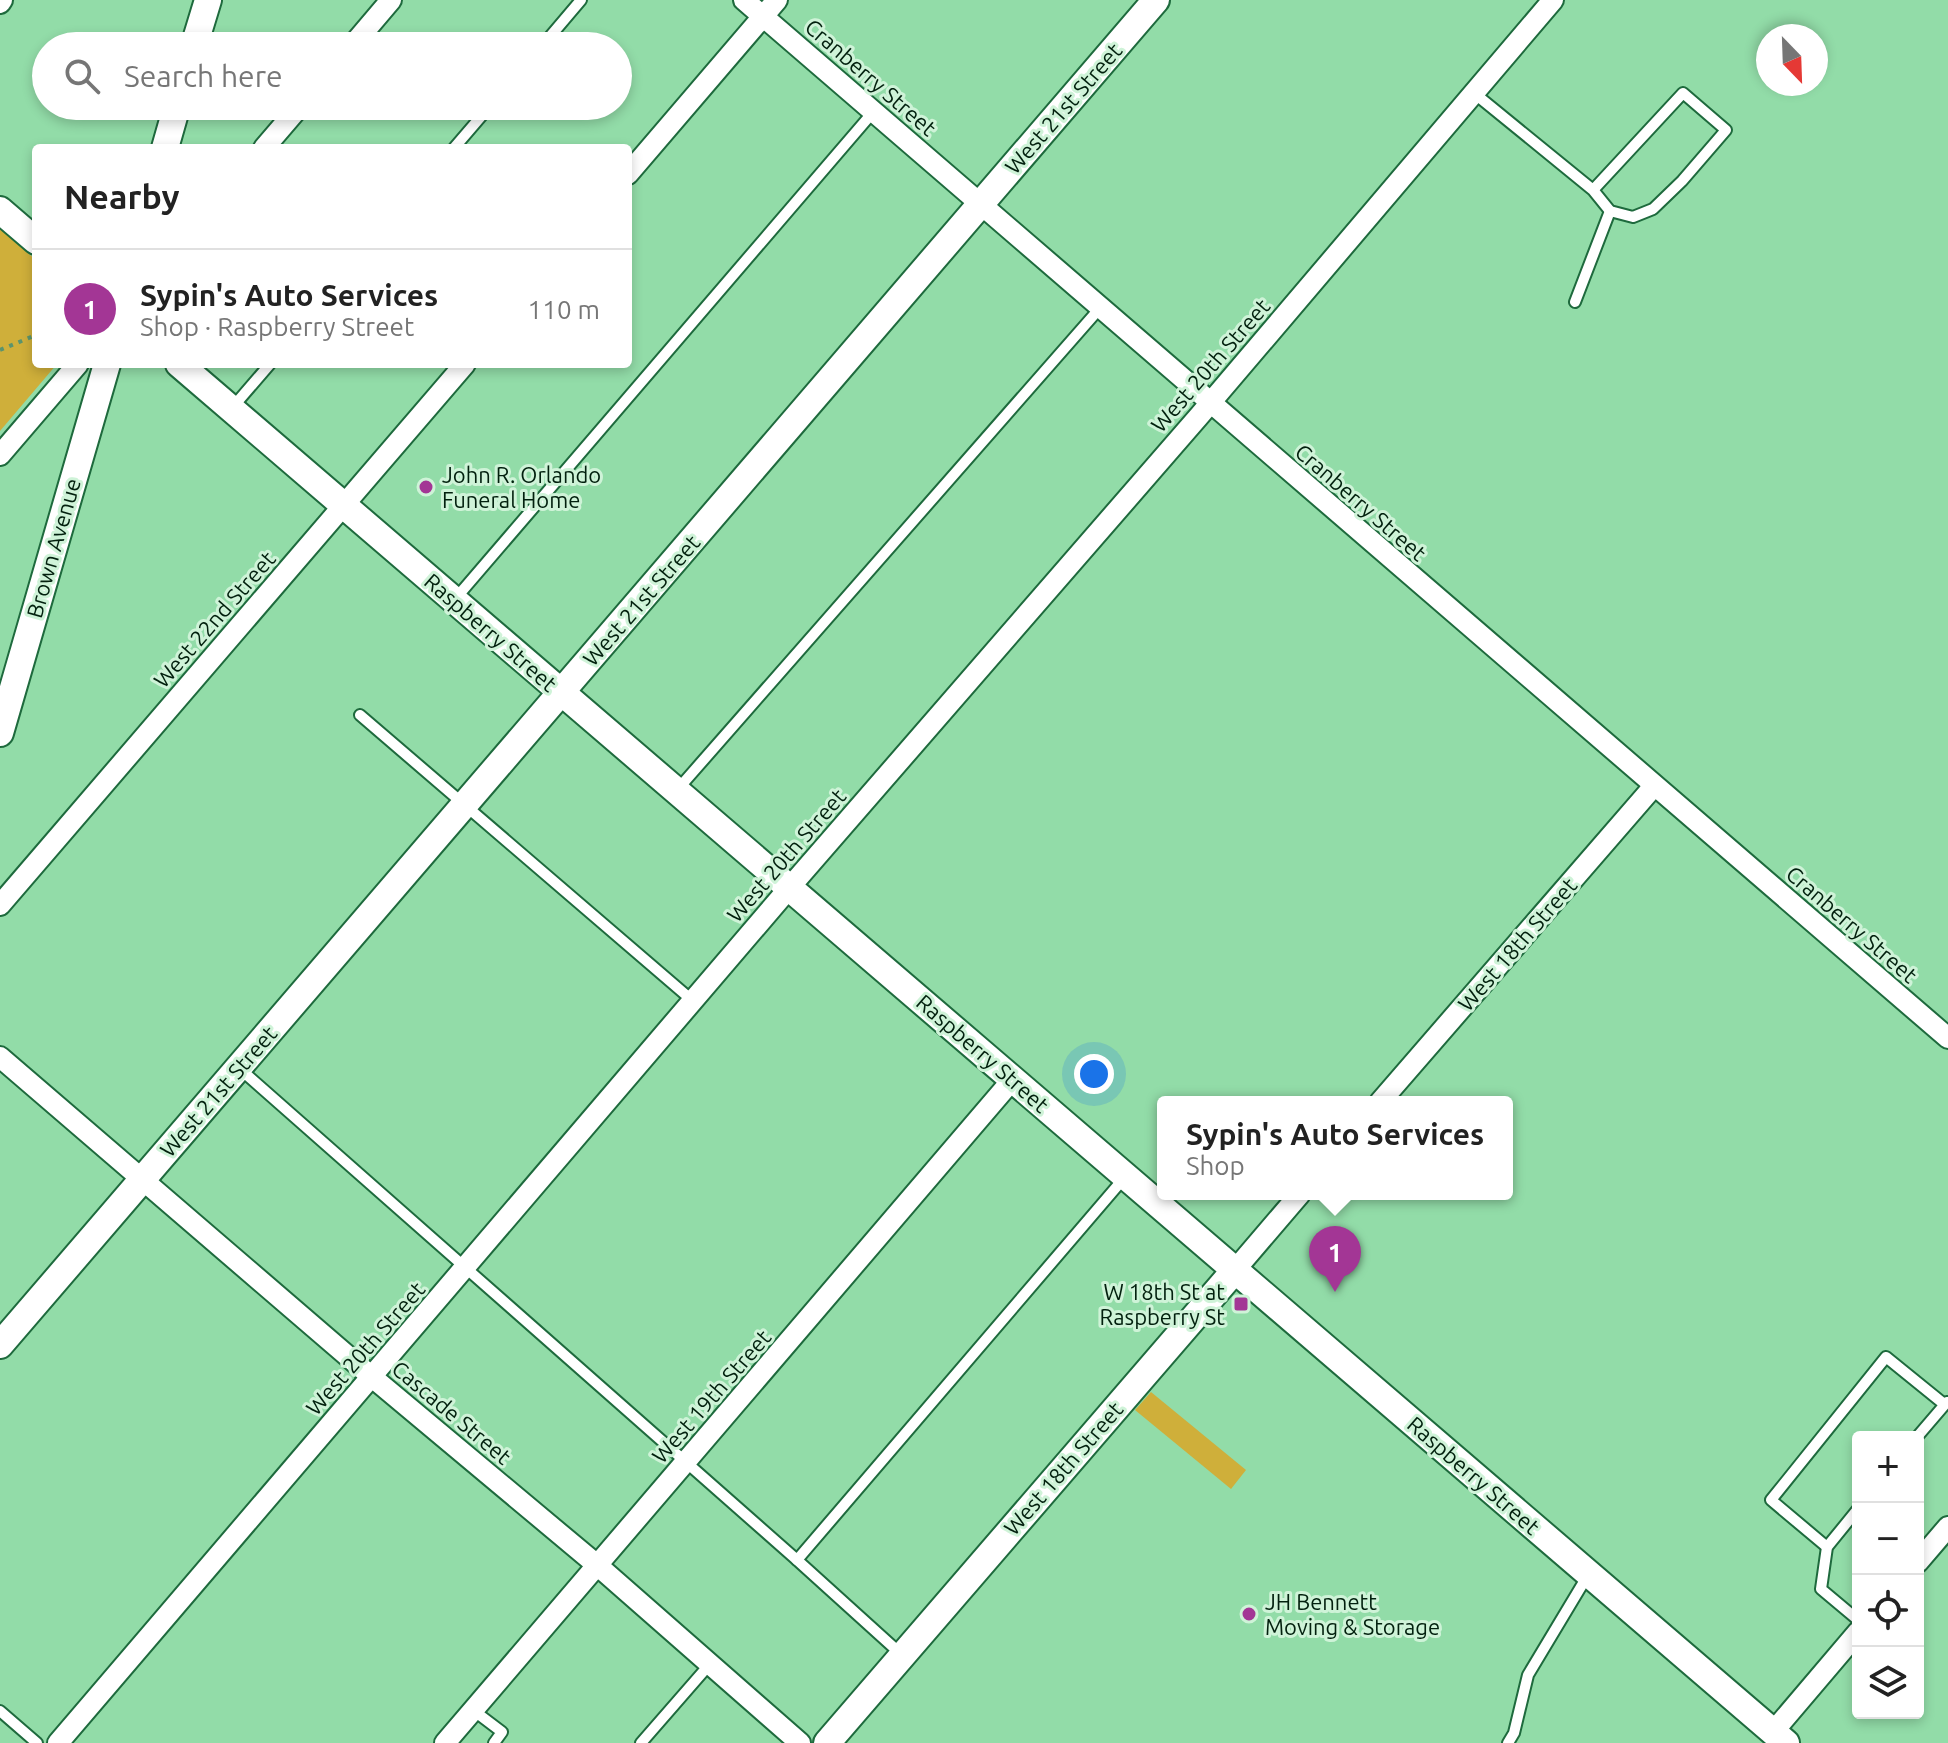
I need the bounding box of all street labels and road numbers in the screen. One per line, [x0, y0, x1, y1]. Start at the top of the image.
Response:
street label: Cranberry Street [801, 13, 942, 141]
street label: West 21st Street [999, 37, 1127, 178]
street label: West 20th Street [1145, 293, 1275, 437]
street label: Cranberry Street [1291, 438, 1432, 566]
street label: Brown Avenue [21, 475, 85, 621]
street label: West 21st Street [577, 529, 705, 670]
street label: West 22nd Street [148, 546, 280, 692]
street label: Raspberry Street [420, 568, 562, 696]
street label: West 20th Street [721, 783, 851, 927]
street label: Cranberry Street [1782, 860, 1923, 988]
street label: West 18th Street [1452, 872, 1582, 1016]
street label: Raspberry Street [912, 989, 1054, 1117]
street label: West 21st Street [154, 1020, 282, 1161]
street label: West 20th Street [300, 1276, 430, 1420]
street label: West 19th Street [646, 1324, 776, 1468]
street label: Cascade Street [388, 1355, 517, 1469]
street label: West 18th Street [998, 1396, 1128, 1540]
street label: Raspberry Street [1403, 1411, 1545, 1539]

